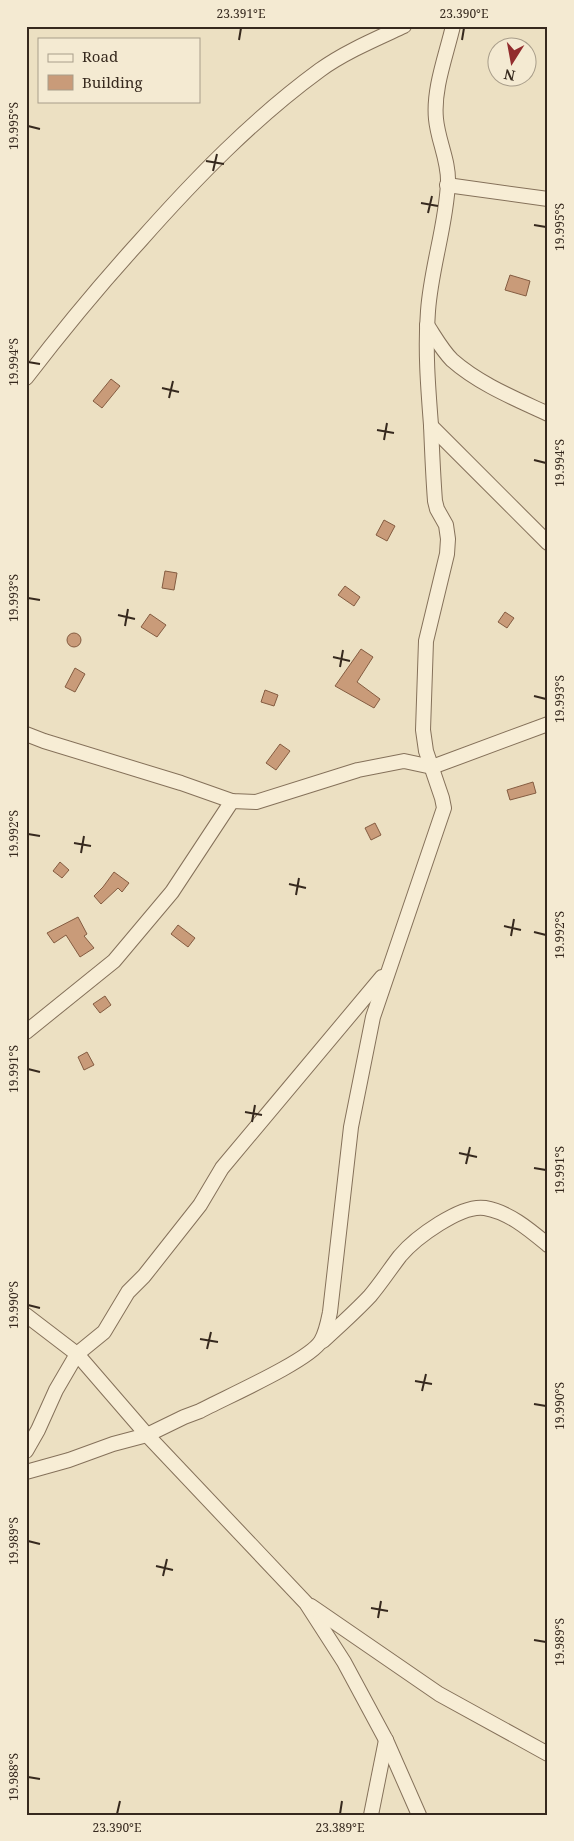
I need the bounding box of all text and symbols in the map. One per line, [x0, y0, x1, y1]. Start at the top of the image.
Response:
text: 23.391°E [217, 5, 265, 22]
text: 23.390°E [440, 5, 488, 22]
legend [38, 38, 200, 102]
north arrow [486, 38, 536, 88]
text: Road [82, 46, 118, 66]
text: N [502, 65, 517, 86]
text: Building [82, 72, 143, 92]
text: 19.995°S [5, 102, 22, 150]
text: 19.995°S [551, 203, 568, 251]
text: 19.994°S [5, 338, 22, 386]
text: 19.994°S [551, 439, 568, 487]
text: 19.993°S [5, 574, 22, 622]
text: 19.993°S [551, 675, 568, 723]
text: 19.992°S [5, 810, 22, 858]
text: 19.992°S [551, 911, 568, 959]
text: 19.991°S [5, 1045, 22, 1093]
text: 19.991°S [551, 1146, 568, 1194]
text: 19.990°S [5, 1281, 22, 1329]
text: 19.990°S [551, 1382, 568, 1430]
text: 19.989°S [5, 1517, 22, 1565]
text: 19.989°S [551, 1618, 568, 1666]
text: 19.988°S [5, 1753, 22, 1801]
text: 23.390°E [93, 1819, 141, 1836]
text: 23.389°E [316, 1819, 364, 1836]

